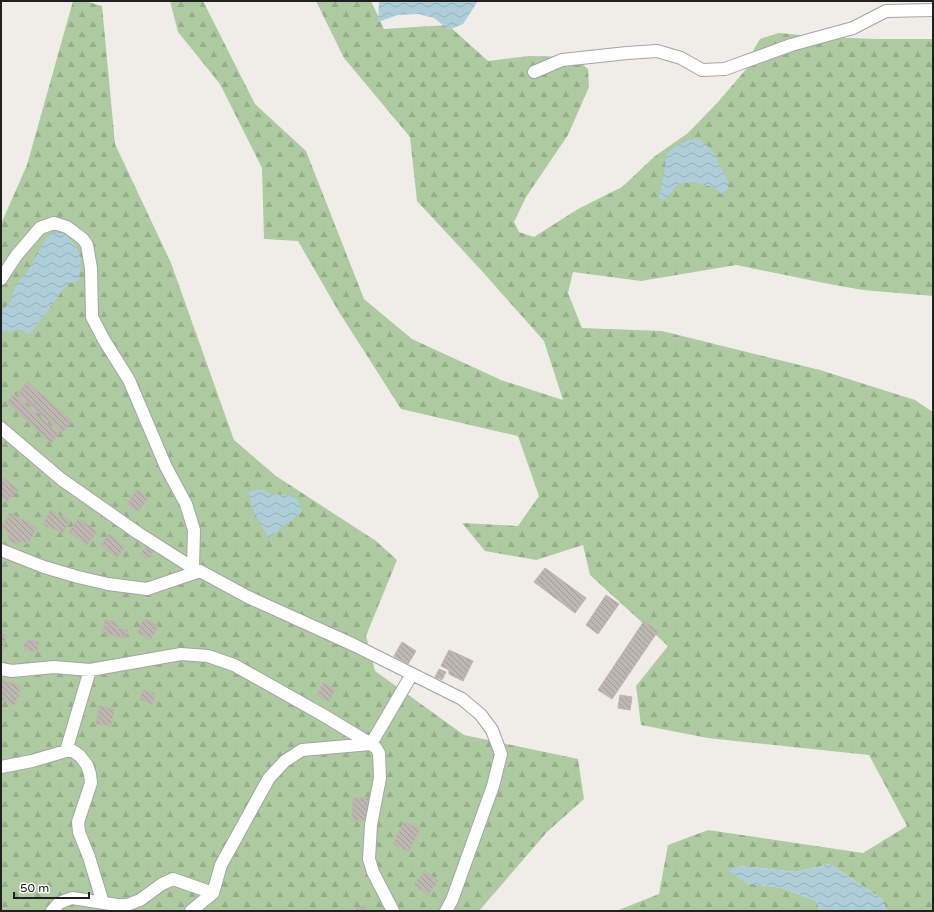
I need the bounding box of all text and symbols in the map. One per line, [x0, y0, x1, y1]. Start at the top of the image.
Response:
scale bar [14, 874, 89, 900]
text: 50 m [20, 881, 49, 895]

